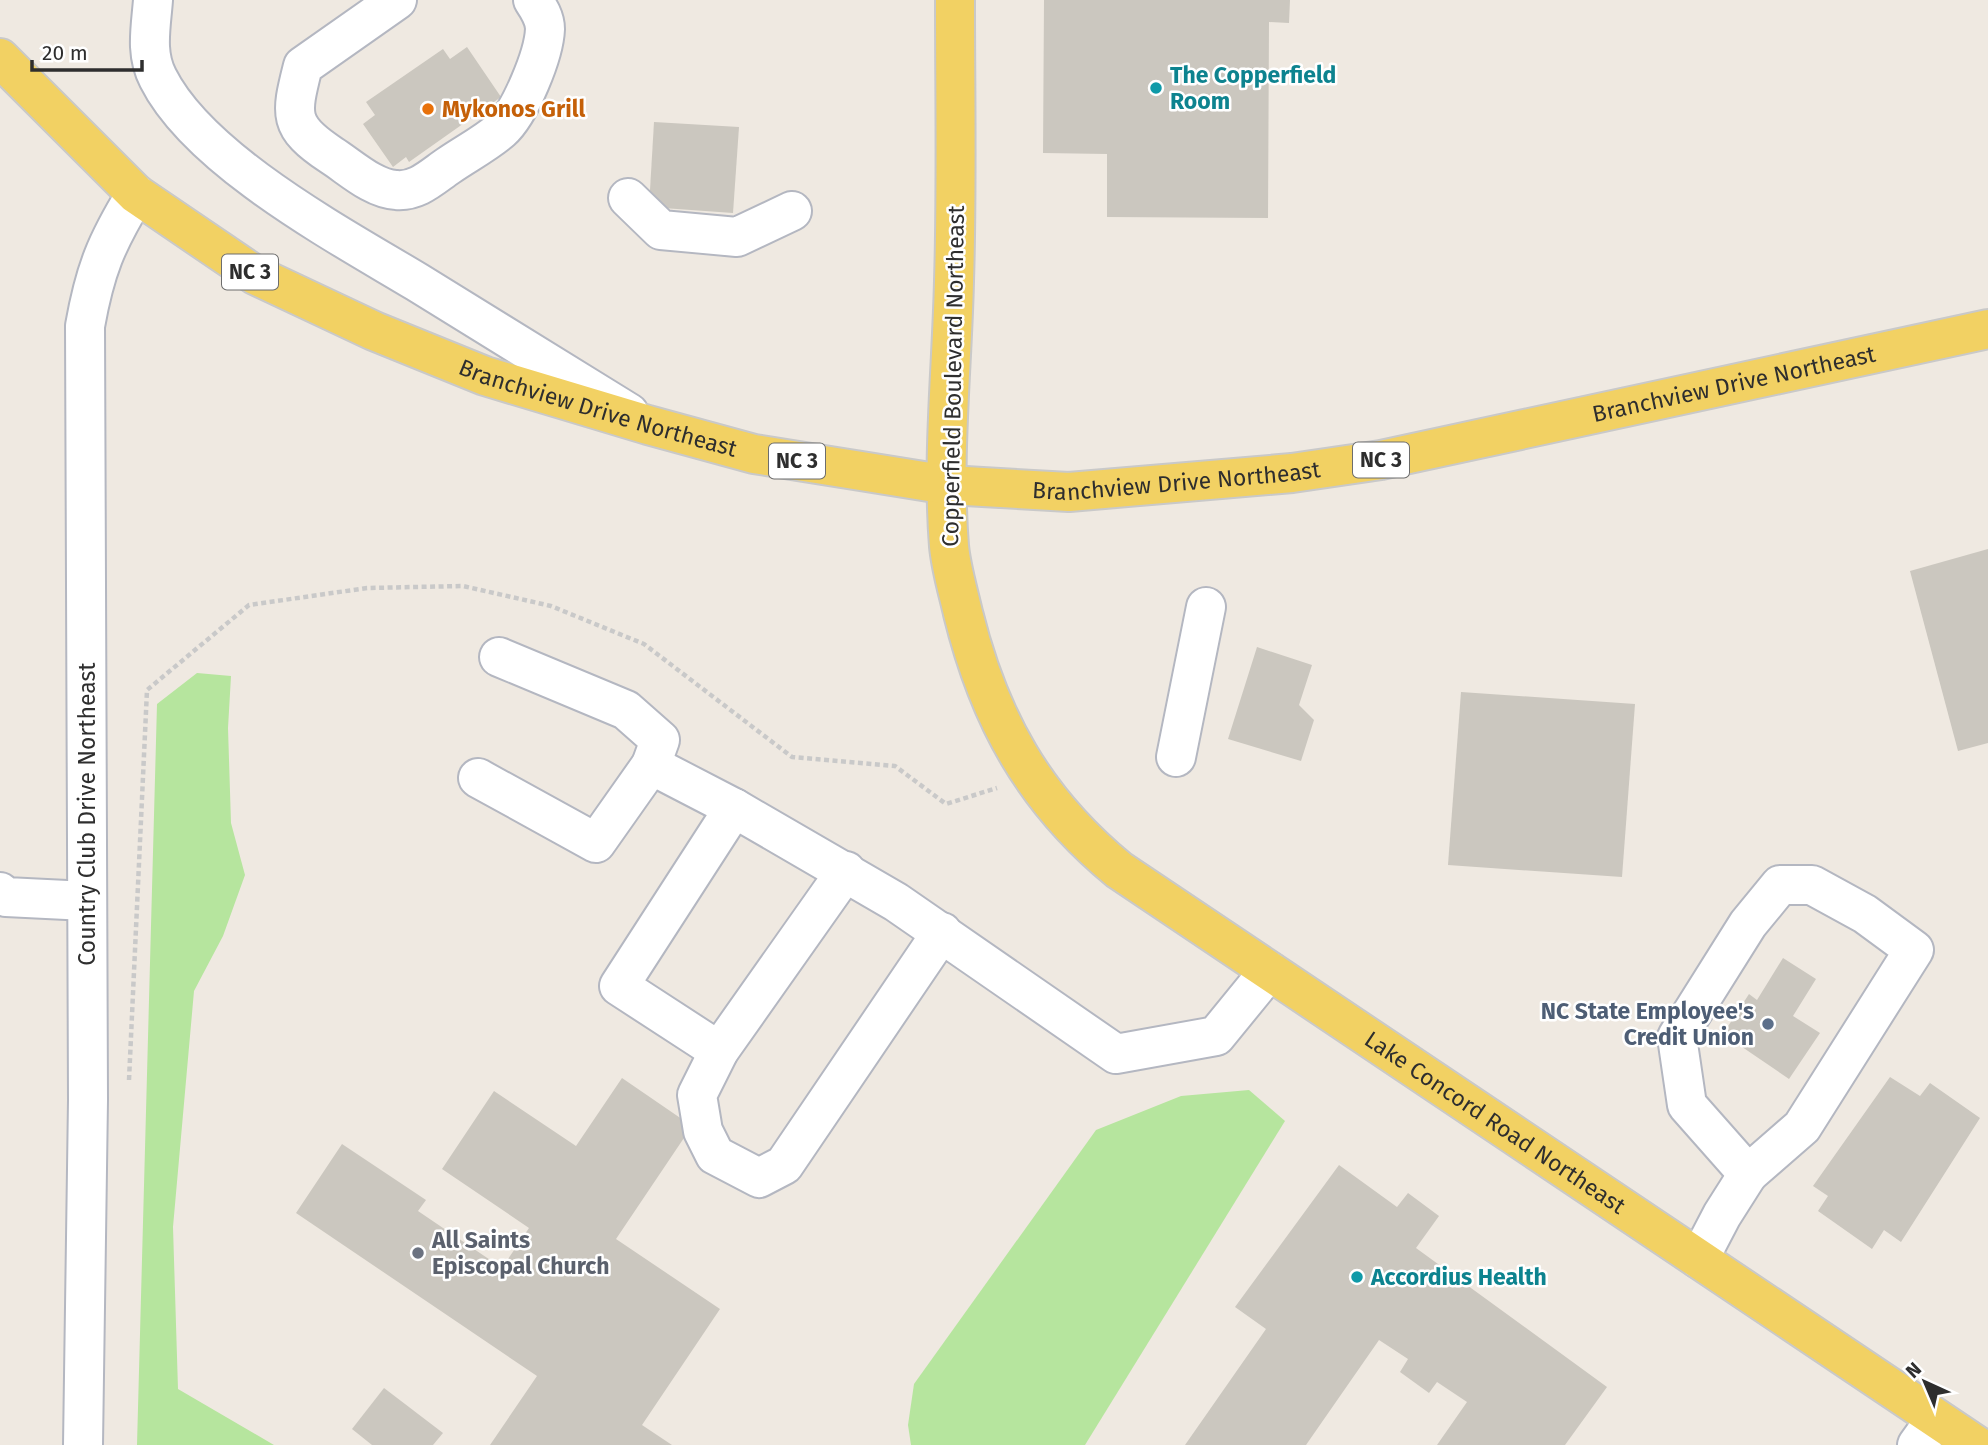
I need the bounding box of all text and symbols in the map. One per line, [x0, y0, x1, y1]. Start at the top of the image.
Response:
scale bar [32, 28, 142, 72]
text: 20 m [42, 40, 88, 66]
place label: The Copperfield Room [1170, 61, 1336, 115]
marker: The Copperfield Room [1148, 80, 1164, 96]
place label: Mykonos Grill [442, 95, 585, 123]
marker: Mykonos Grill [420, 101, 436, 117]
street label: Copperfield Boulevard Northeast [936, 204, 970, 547]
road number: NC 3 [222, 254, 278, 290]
street label: Branchview Drive Northeast [1590, 340, 1879, 428]
street label: Branchview Drive Northeast [455, 353, 741, 463]
road number: NC 3 [1353, 442, 1409, 477]
road number: NC 3 [769, 444, 825, 478]
street label: Branchview Drive Northeast [1031, 455, 1323, 506]
street label: Country Club Drive Northeast [73, 662, 101, 966]
place label: NC State Employee's Credit Union [1541, 997, 1754, 1051]
marker: NC State Employee's Credit Union [1760, 1016, 1776, 1032]
street label: Lake Concord Road Northeast [1359, 1025, 1631, 1220]
place label: All Saints Episcopal Church [431, 1226, 610, 1280]
marker: All Saints Episcopal Church [410, 1245, 426, 1261]
place label: Accordius Health [1370, 1263, 1547, 1291]
marker: Accordius Health [1349, 1269, 1365, 1285]
north arrow [1890, 1347, 1960, 1417]
text: N [1901, 1357, 1926, 1383]

